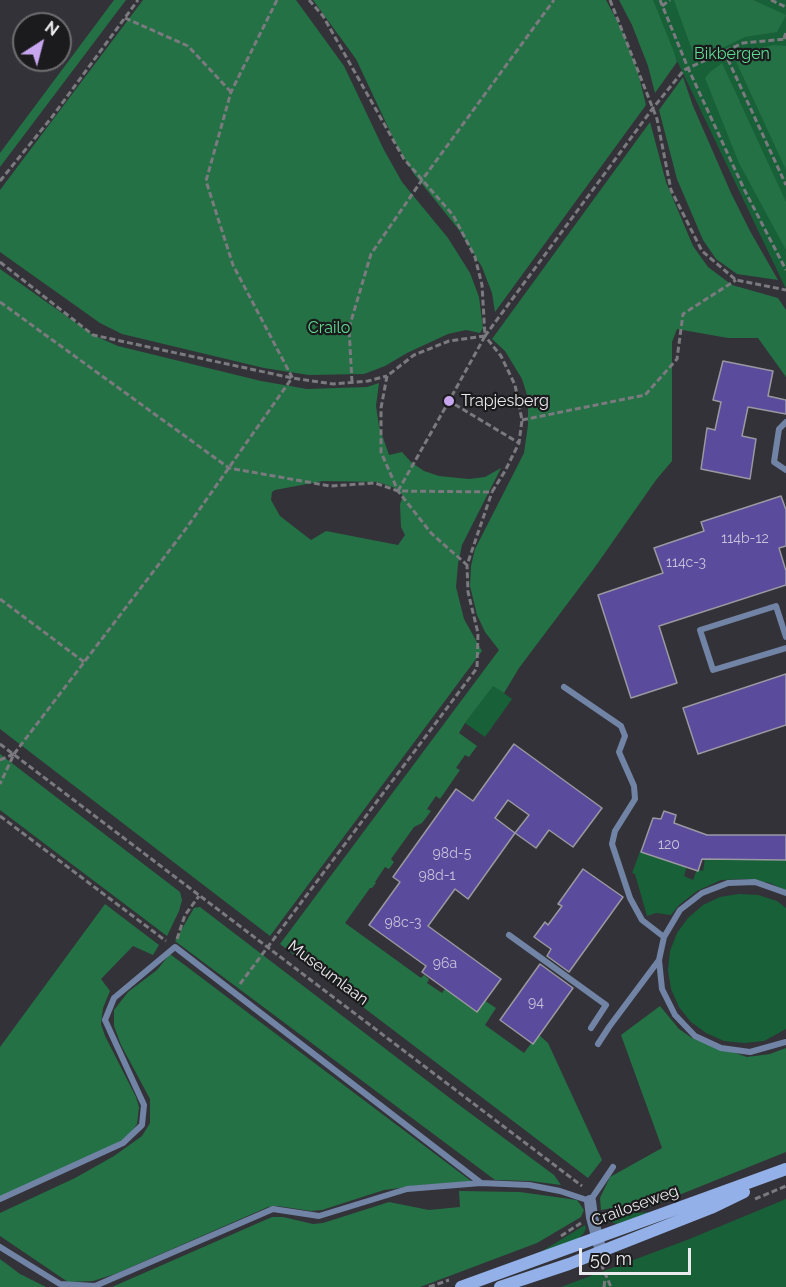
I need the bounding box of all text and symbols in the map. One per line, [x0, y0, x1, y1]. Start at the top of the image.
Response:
north arrow [12, 12, 72, 72]
text: N [41, 17, 62, 40]
park label: Bikbergen [694, 44, 770, 64]
park label: Crailo [308, 318, 350, 338]
place label: Trapjesberg [461, 391, 549, 411]
marker: Trapjesberg [442, 394, 456, 408]
house number: 114b-12 [721, 531, 769, 547]
house number: 114c-3 [666, 555, 706, 571]
house number: 120 [658, 837, 680, 853]
house number: 98d-5 [433, 846, 471, 862]
house number: 98d-1 [418, 868, 456, 884]
house number: 98c-3 [384, 915, 422, 931]
street label: Museumlaan [284, 936, 372, 1010]
house number: 96a [433, 956, 457, 972]
house number: 94 [528, 995, 544, 1011]
street label: Crailoseweg [589, 1181, 681, 1231]
scale bar [582, 1236, 694, 1274]
text: 50 m [590, 1248, 632, 1269]

